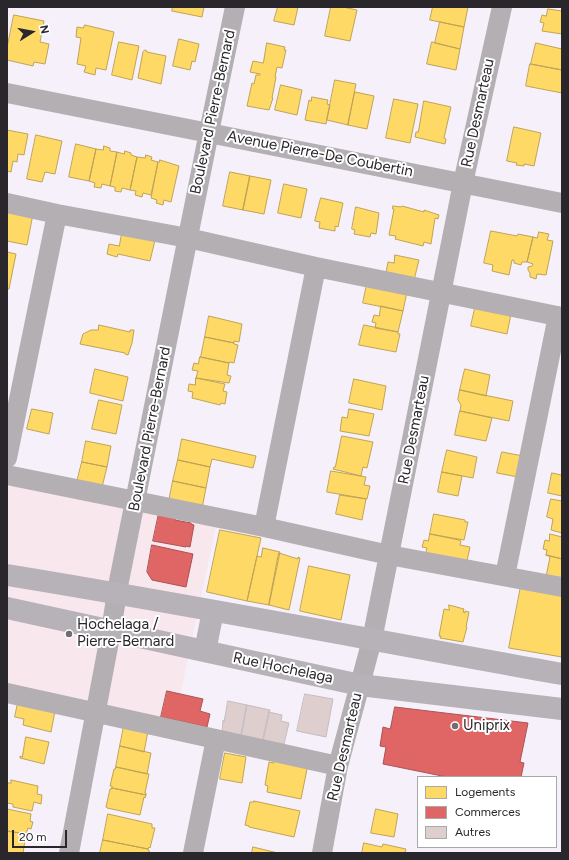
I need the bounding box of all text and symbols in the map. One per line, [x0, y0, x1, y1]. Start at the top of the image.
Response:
north arrow [12, 12, 52, 52]
text: N [37, 24, 51, 35]
street label: Boulevard Pierre-Bernard [187, 28, 239, 196]
street label: Rue Desmarteau [458, 57, 498, 169]
street label: Avenue Pierre-De Coubertin [225, 127, 415, 181]
street label: Boulevard Pierre-Bernard [125, 345, 175, 513]
street label: Rue Desmarteau [395, 374, 433, 486]
place label: Hochelaga / Pierre-Bernard [77, 616, 174, 651]
marker: Hochelaga / Pierre-Bernard [64, 629, 74, 639]
street label: Rue Hochelaga [231, 649, 335, 687]
street label: Rue Desmarteau [324, 691, 366, 803]
place label: Uniprix [463, 717, 510, 735]
marker: Uniprix [450, 721, 460, 731]
legend [417, 776, 557, 848]
text: Logements [455, 785, 515, 799]
text: Commerces [455, 805, 520, 819]
scale bar [14, 822, 69, 848]
text: Autres [455, 825, 491, 839]
text: 20 m [19, 830, 47, 844]

